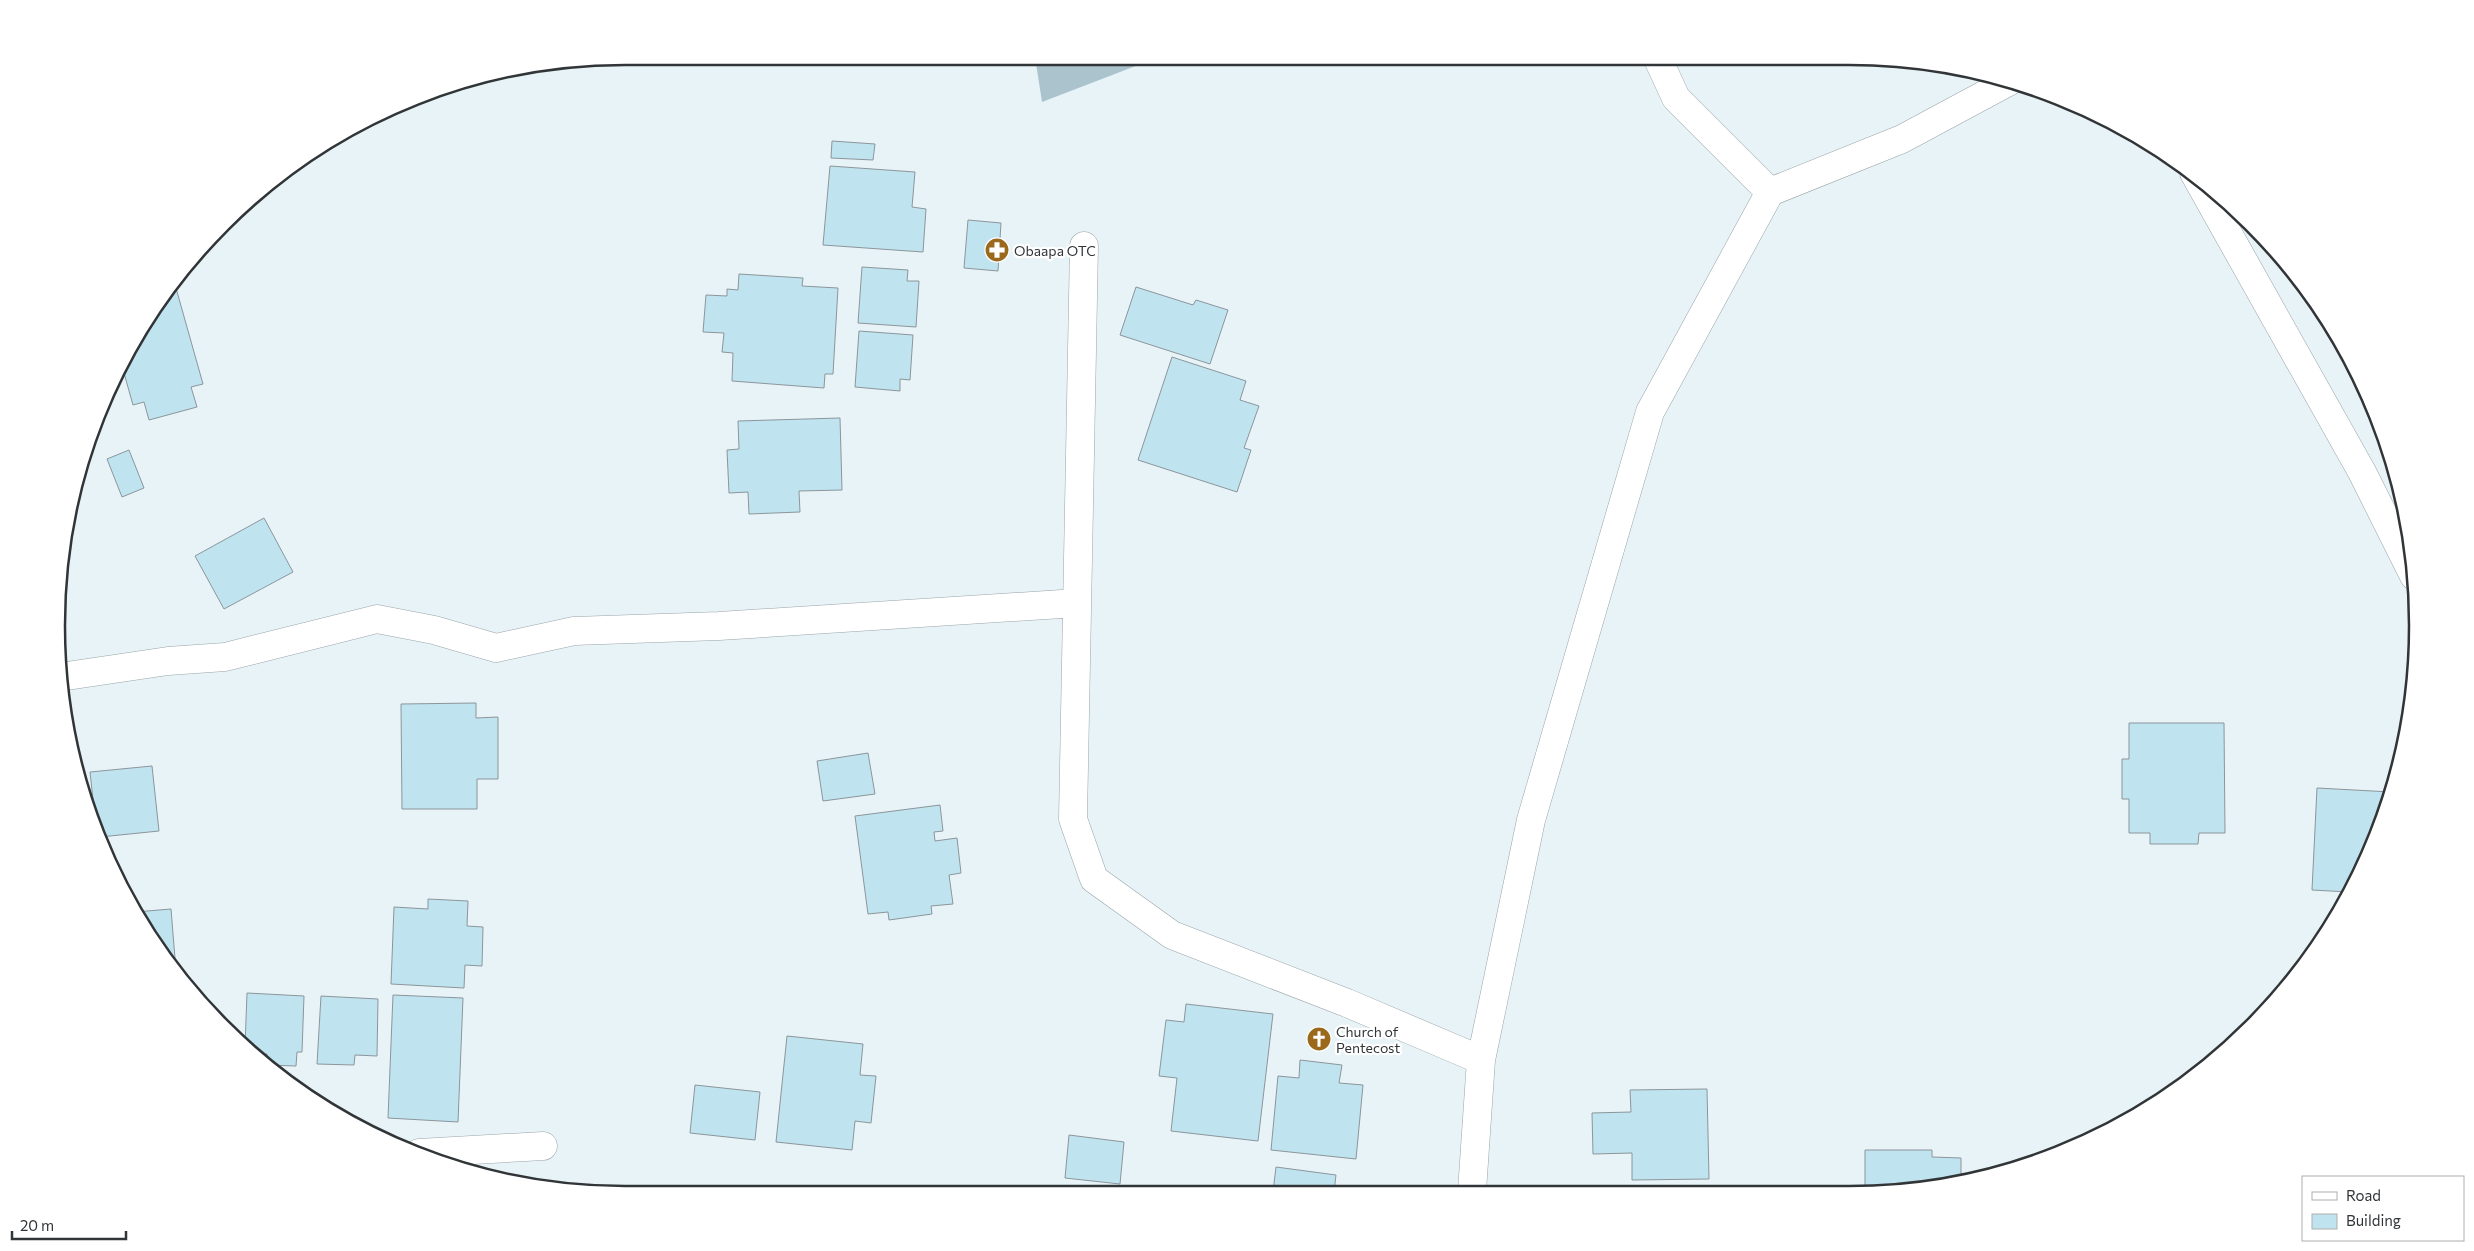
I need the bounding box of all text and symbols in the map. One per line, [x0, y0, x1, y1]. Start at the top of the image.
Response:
pharmacy icon: Obaapa OTC [984, 237, 1010, 263]
place label: Obaapa OTC [1014, 242, 1096, 259]
place label: Church of Pentecost [1336, 1023, 1400, 1056]
church icon: Church of Pentecost [1306, 1026, 1332, 1052]
legend [2302, 1176, 2464, 1241]
text: Road [2346, 1186, 2381, 1204]
scale bar [12, 1208, 126, 1240]
text: Building [2346, 1211, 2401, 1229]
text: 20 m [20, 1216, 54, 1234]

